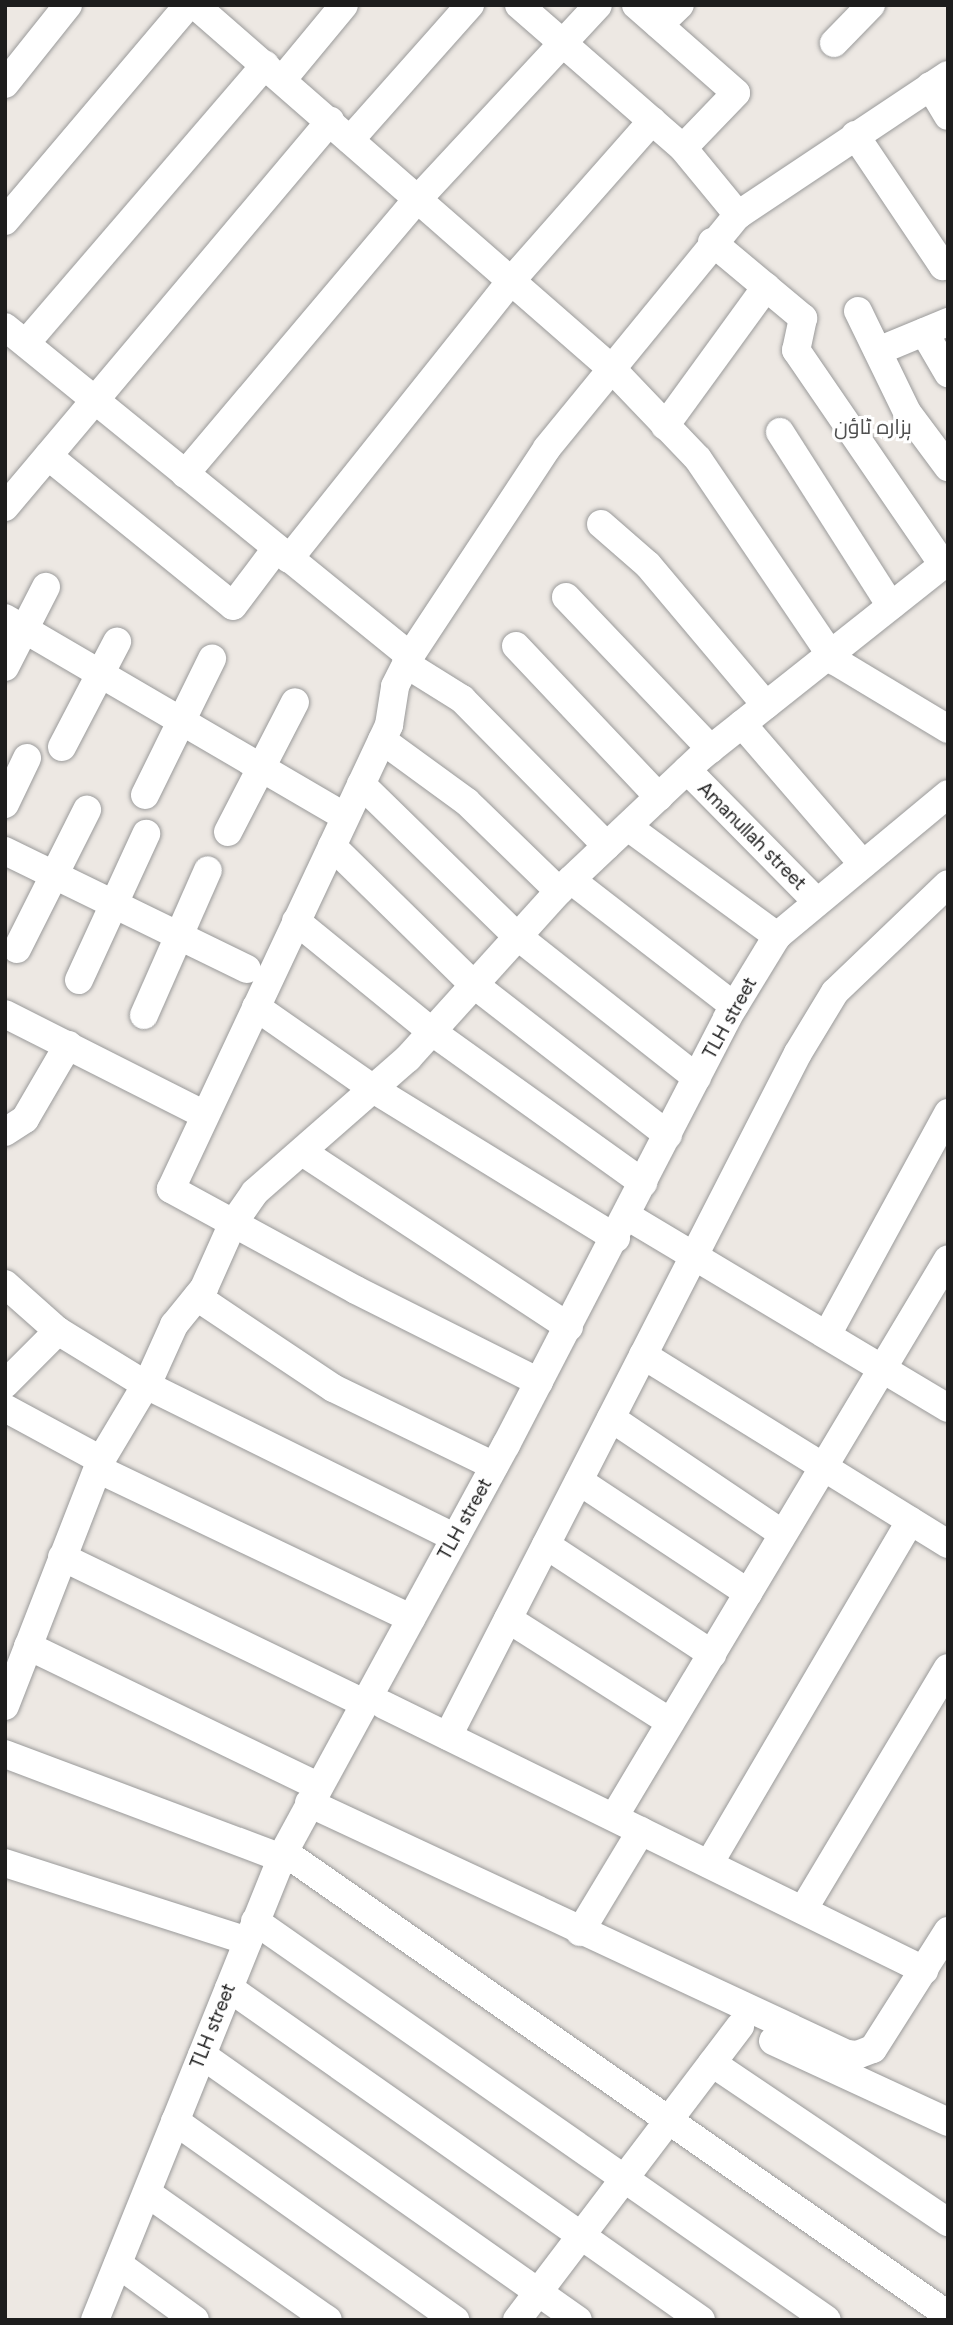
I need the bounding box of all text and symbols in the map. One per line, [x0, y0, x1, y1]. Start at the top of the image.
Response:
district label: ہزارہ ٹاؤن [834, 414, 912, 440]
street label: Amanullah street [693, 777, 811, 895]
street label: TLH street [698, 973, 762, 1063]
street label: TLH street [433, 1474, 497, 1564]
street label: TLH street [186, 1980, 240, 2072]

